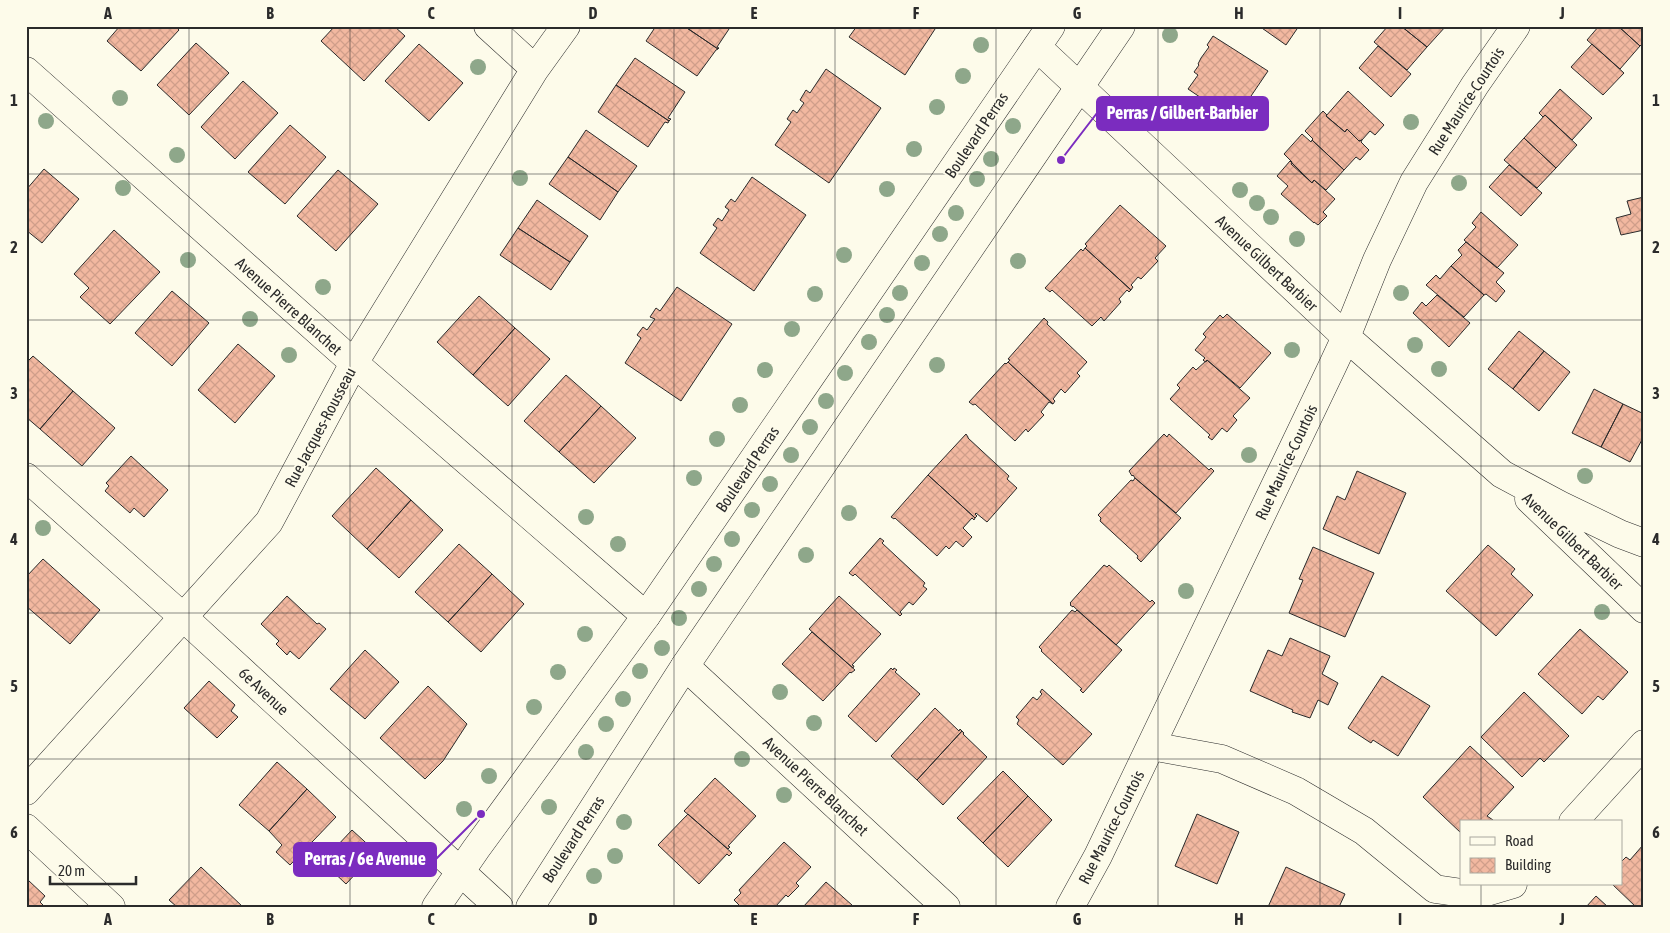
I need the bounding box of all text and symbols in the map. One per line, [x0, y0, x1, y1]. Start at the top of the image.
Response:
text: A [103, 4, 112, 22]
text: B [266, 4, 274, 22]
text: C [427, 4, 435, 22]
text: D [589, 4, 598, 22]
text: E [751, 4, 758, 22]
text: F [913, 4, 920, 22]
text: G [1073, 4, 1082, 22]
text: H [1234, 4, 1244, 22]
text: I [1398, 4, 1402, 22]
text: J [1558, 4, 1565, 22]
street label: Rue Maurice-Courtois [1424, 43, 1508, 158]
street label: Boulevard Perras [941, 88, 1011, 181]
text: 1 [10, 91, 18, 109]
text: 1 [1652, 91, 1660, 109]
callout: Perras / Gilbert-Barbier [1097, 97, 1268, 130]
text: Perras / Gilbert-Barbier [1106, 102, 1258, 123]
street label: Avenue Gilbert Barbier [1213, 211, 1322, 315]
text: 2 [10, 238, 18, 256]
text: 2 [1652, 238, 1660, 256]
street label: Avenue Pierre Blanchet [232, 254, 346, 359]
street label: Rue Jacques-Rousseau [281, 364, 360, 490]
text: 3 [10, 384, 18, 402]
text: 3 [1652, 384, 1660, 402]
street label: Rue Maurice-Courtois [1251, 401, 1321, 522]
street label: Boulevard Perras [712, 422, 782, 515]
street label: Avenue Gilbert Barbier [1519, 489, 1627, 594]
text: 4 [9, 530, 18, 548]
text: 4 [1651, 530, 1660, 548]
street label: 6e Avenue [235, 664, 293, 718]
text: 5 [10, 677, 18, 695]
text: 5 [1652, 677, 1660, 695]
street label: Avenue Pierre Blanchet [760, 733, 872, 839]
street label: Rue Maurice-Courtois [1075, 767, 1148, 887]
street label: Boulevard Perras [538, 792, 608, 886]
legend [1460, 820, 1622, 886]
text: 6 [10, 823, 18, 841]
text: 6 [1652, 823, 1660, 841]
text: Road [1505, 832, 1534, 849]
callout: Perras / 6e Avenue [294, 843, 436, 876]
text: Perras / 6e Avenue [304, 848, 426, 869]
scale bar [50, 853, 136, 885]
text: Building [1505, 856, 1551, 873]
text: 20 m [58, 862, 85, 879]
text: A [103, 910, 112, 928]
text: B [266, 910, 274, 928]
text: C [427, 910, 435, 928]
text: D [589, 910, 598, 928]
text: E [751, 910, 758, 928]
text: F [913, 910, 920, 928]
text: G [1073, 910, 1082, 928]
text: H [1234, 910, 1244, 928]
text: I [1398, 910, 1402, 928]
text: J [1558, 910, 1565, 928]

